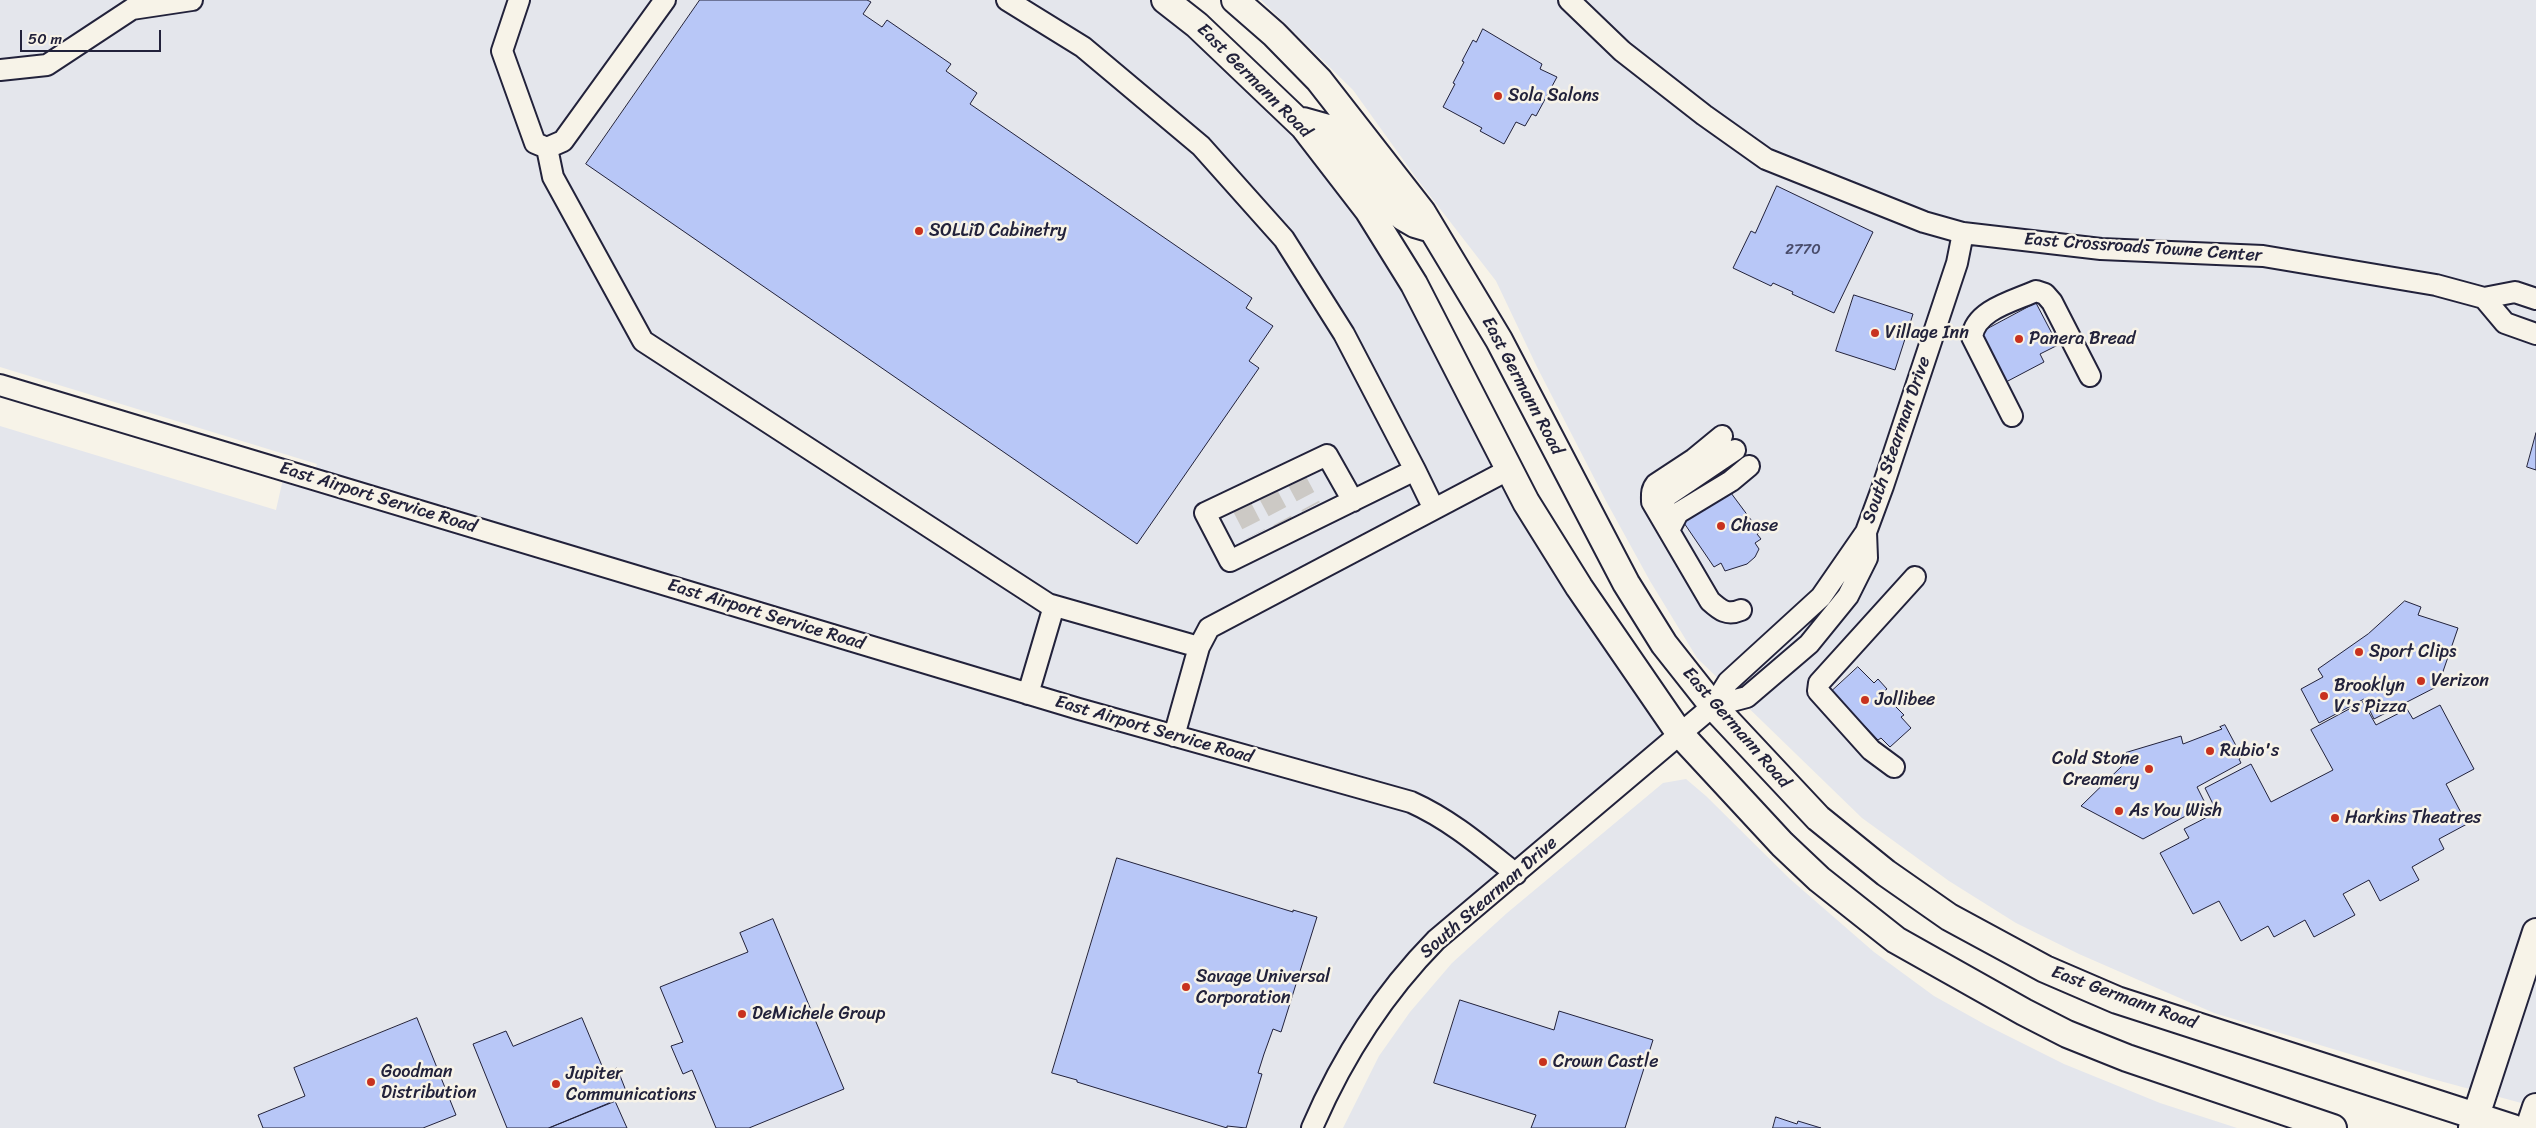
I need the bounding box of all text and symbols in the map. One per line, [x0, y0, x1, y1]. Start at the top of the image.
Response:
street label: East Germann Road [1192, 19, 1316, 143]
scale bar [22, 20, 164, 52]
text: 50 m [28, 26, 62, 52]
place label: Sola Salons [1508, 85, 1599, 107]
marker: Sola Salons [1492, 90, 1504, 102]
place label: SOLLiD Cabinetry [929, 220, 1066, 242]
marker: SOLLiD Cabinetry [913, 225, 925, 237]
street label: East Crossroads Towne Center [2023, 229, 2263, 267]
house number: 2770 [1785, 241, 1821, 259]
street label: East Germann Road [1476, 313, 1568, 459]
place label: Village Inn [1885, 322, 1969, 344]
marker: Village Inn [1869, 327, 1881, 339]
place label: Panera Bread [2029, 328, 2136, 350]
marker: Panera Bread [2013, 333, 2025, 345]
street label: South Stearman Drive [1858, 354, 1936, 526]
street label: East Airport Service Road [277, 458, 479, 538]
place label: Chase [1731, 515, 1778, 537]
marker: Chase [1715, 520, 1727, 532]
street label: East Airport Service Road [665, 575, 867, 655]
place label: Sport Clips [2369, 641, 2456, 663]
marker: Sport Clips [2353, 646, 2365, 658]
street label: East Germann Road [1678, 663, 1794, 793]
place label: Verizon [2431, 670, 2489, 692]
place label: Brooklyn V's Pizza [2334, 675, 2406, 718]
marker: Verizon [2415, 675, 2427, 687]
place label: Jollibee [1875, 689, 1935, 711]
marker: Brooklyn V's Pizza [2318, 690, 2330, 702]
street label: East Airport Service Road [1053, 691, 1255, 769]
marker: Jollibee [1859, 694, 1871, 706]
place label: Rubio's [2220, 740, 2279, 762]
marker: Rubio's [2204, 745, 2216, 757]
place label: Cold Stone Creamery [2052, 748, 2139, 791]
marker: Cold Stone Creamery [2143, 763, 2155, 775]
place label: As You Wish [2129, 800, 2222, 822]
marker: As You Wish [2113, 805, 2125, 817]
place label: Harkins Theatres [2345, 807, 2481, 829]
marker: Harkins Theatres [2329, 812, 2341, 824]
street label: South Stearman Drive [1416, 832, 1562, 964]
street label: East Germann Road [2048, 962, 2200, 1034]
place label: Savage Universal Corporation [1196, 966, 1330, 1009]
marker: Savage Universal Corporation [1180, 981, 1192, 993]
place label: DeMichele Group [752, 1003, 885, 1025]
marker: DeMichele Group [736, 1008, 748, 1020]
place label: Crown Castle [1553, 1051, 1658, 1073]
marker: Crown Castle [1537, 1056, 1549, 1068]
place label: Goodman Distribution [381, 1061, 477, 1104]
place label: Jupiter Communications [566, 1063, 696, 1106]
marker: Goodman Distribution [365, 1076, 377, 1088]
marker: Jupiter Communications [550, 1078, 562, 1090]

